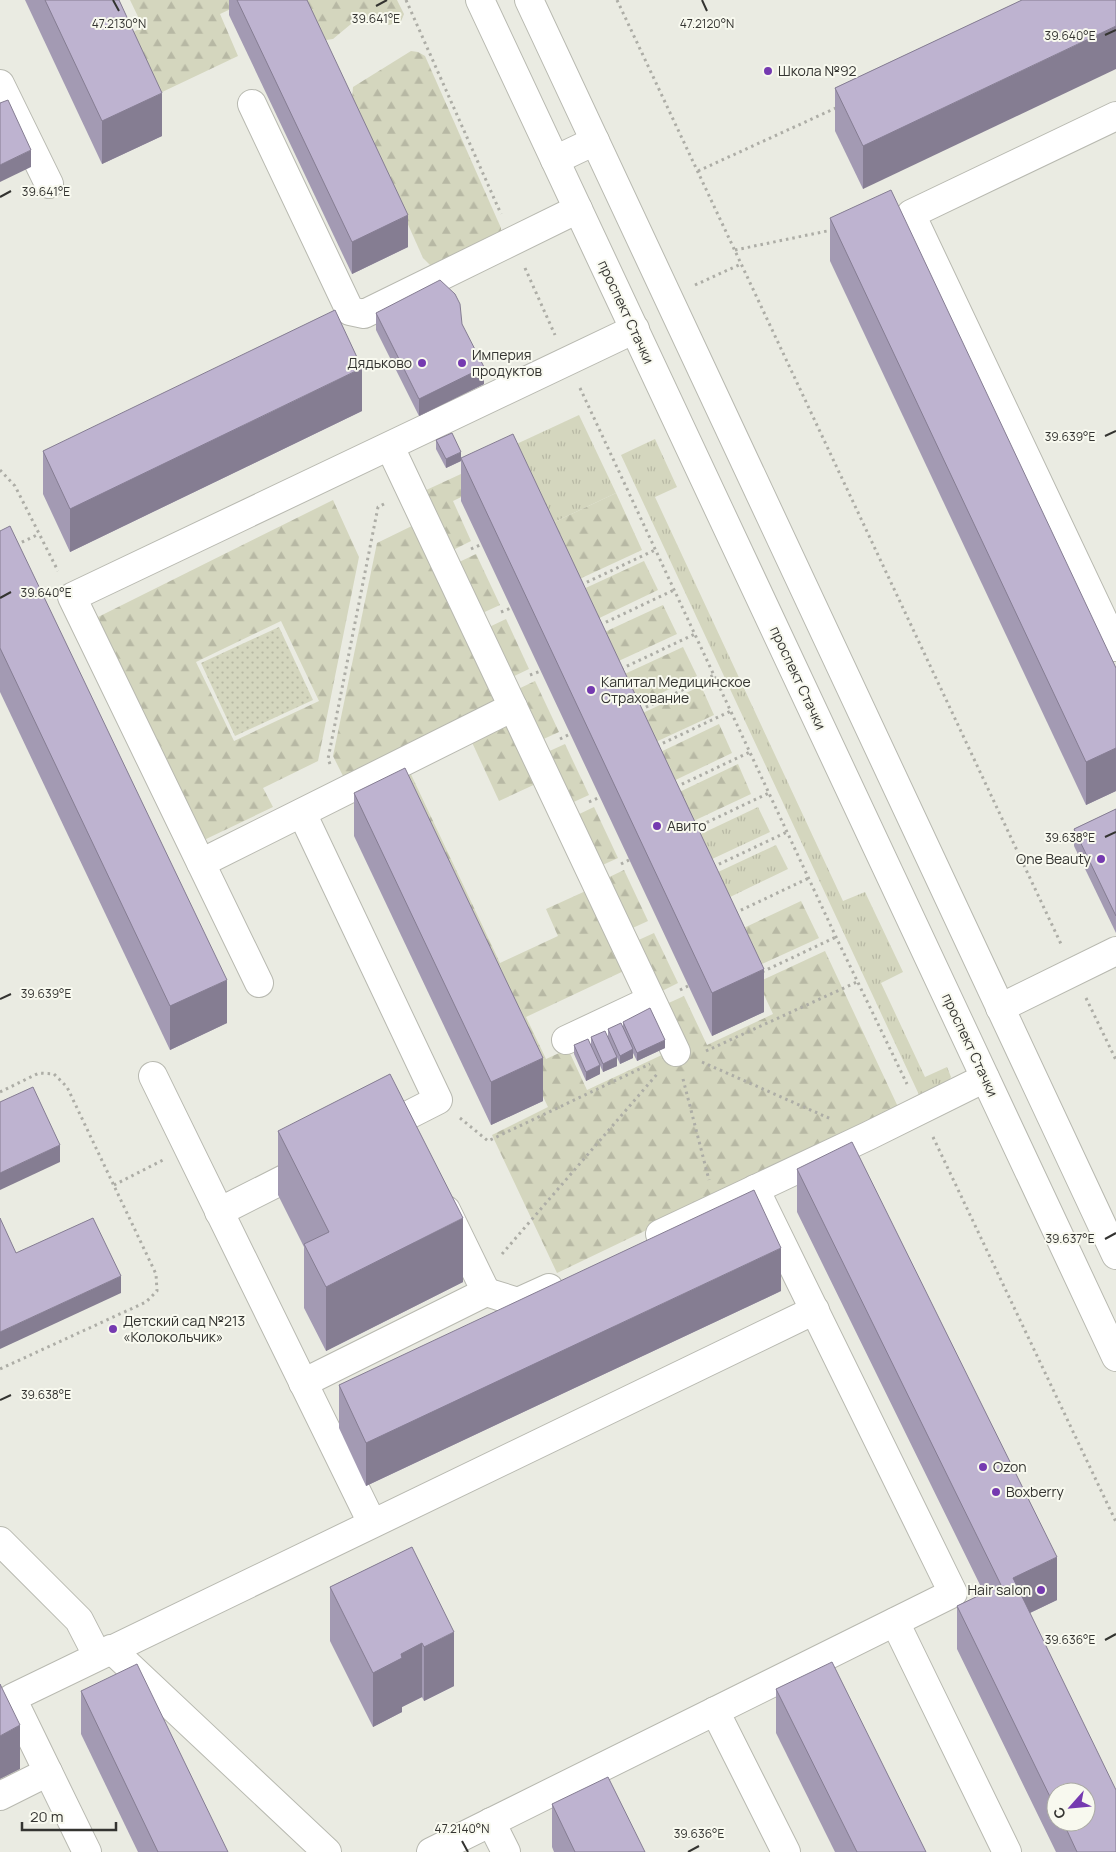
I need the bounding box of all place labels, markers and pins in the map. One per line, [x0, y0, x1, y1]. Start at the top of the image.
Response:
place label: Школа №92 [778, 61, 857, 80]
marker: Школа №92 [762, 65, 774, 77]
place label: Империя продуктов [472, 345, 542, 380]
place label: Дядьково [347, 353, 412, 372]
marker: Дядьково [416, 357, 428, 369]
marker: Империя продуктов [456, 357, 468, 369]
place label: Капитал Медицинское Страхование [601, 672, 751, 707]
marker: Капитал Медицинское Страхование [585, 684, 597, 696]
place label: Авито [667, 816, 707, 835]
marker: Авито [651, 820, 663, 832]
place label: One Beauty [1016, 849, 1092, 868]
marker: One Beauty [1095, 853, 1107, 865]
place label: Детский сад №213 «Колокольчик» [123, 1311, 245, 1346]
marker: Детский сад №213 «Колокольчик» [107, 1323, 119, 1335]
place label: Ozon [993, 1457, 1027, 1476]
marker: Ozon [977, 1461, 989, 1473]
place label: Boxberry [1006, 1482, 1065, 1501]
marker: Boxberry [990, 1486, 1002, 1498]
place label: Hair salon [968, 1580, 1031, 1599]
marker: Hair salon [1035, 1584, 1047, 1596]

